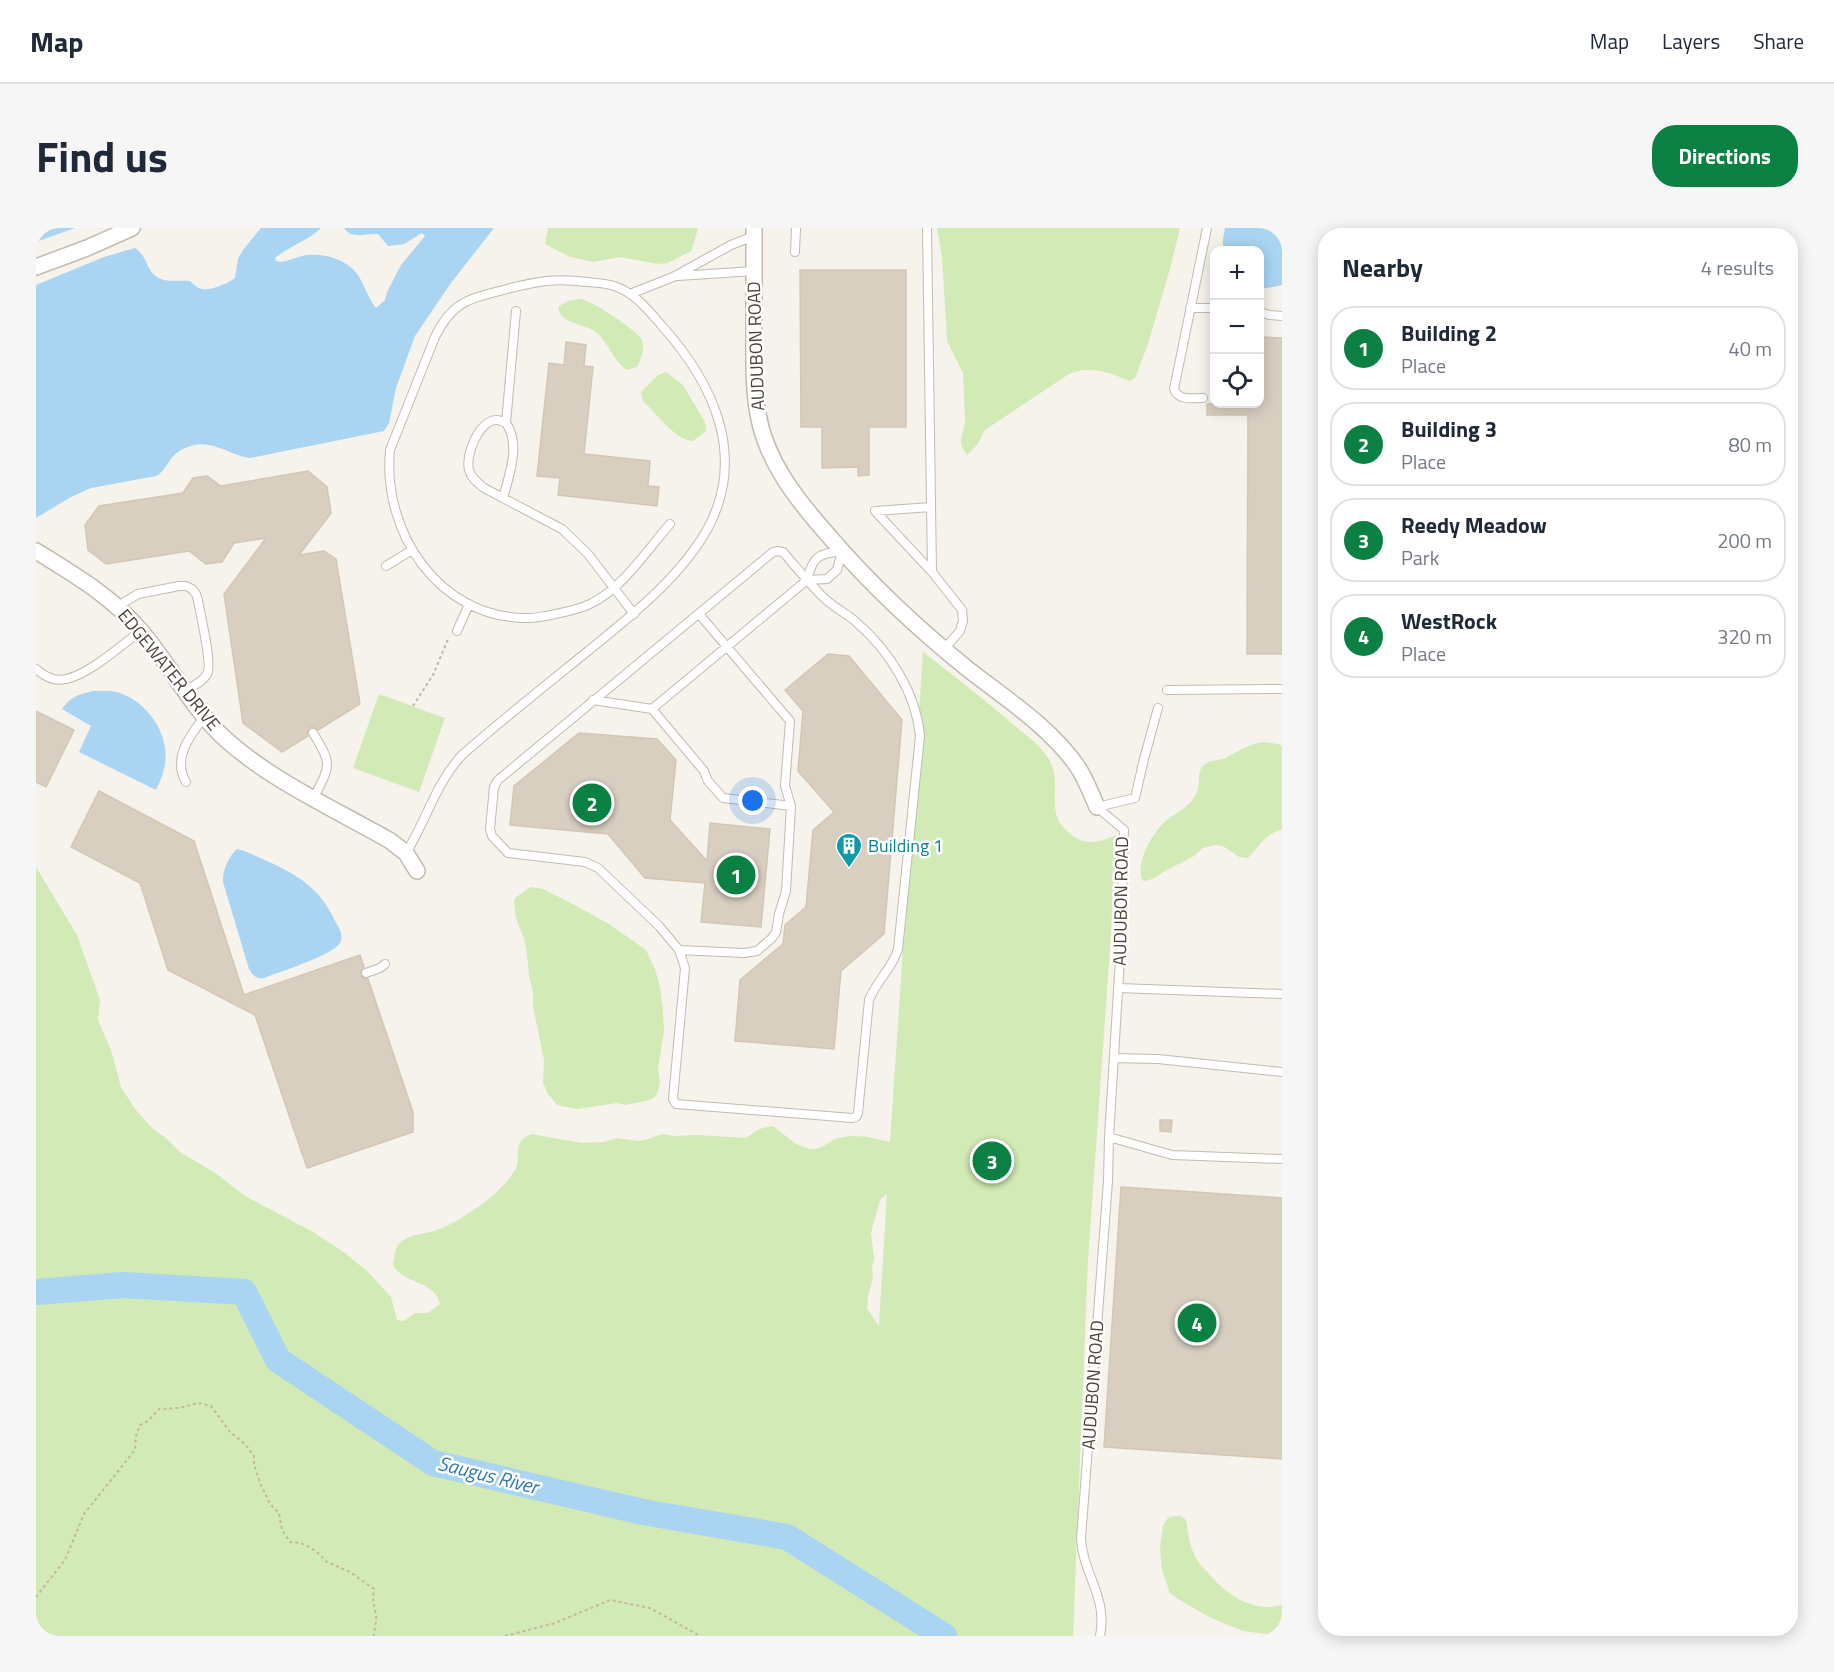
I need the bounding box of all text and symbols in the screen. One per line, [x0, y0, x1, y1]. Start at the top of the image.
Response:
text: Map [30, 20, 84, 63]
text: Map [1590, 25, 1629, 57]
text: Layers [1662, 25, 1720, 57]
text: Share [1753, 25, 1804, 57]
text: Find us [36, 124, 168, 188]
button: Directions [1652, 125, 1798, 187]
map controls [1210, 246, 1264, 408]
button: + [1210, 246, 1264, 300]
text: Nearby [1342, 248, 1423, 287]
text: 4 results [1701, 252, 1774, 283]
street label: AUDUBON ROAD [740, 281, 771, 411]
button: − [1210, 300, 1264, 354]
text: Building 2 [1401, 316, 1497, 350]
text: 1 [1358, 333, 1369, 364]
text: 40 m [1728, 333, 1772, 364]
text: Place [1401, 350, 1446, 381]
button: locate [1210, 354, 1264, 408]
text: Building 3 [1401, 412, 1497, 446]
text: 2 [1358, 429, 1369, 460]
text: 80 m [1728, 429, 1772, 460]
text: Place [1401, 446, 1446, 477]
text: Reedy Meadow [1401, 508, 1547, 542]
text: 3 [1358, 525, 1369, 556]
text: 200 m [1717, 525, 1772, 556]
text: Park [1401, 542, 1439, 573]
street label: EDGEWATER DRIVE [112, 603, 227, 737]
text: WestRock [1401, 604, 1497, 638]
text: 4 [1358, 621, 1369, 652]
text: 320 m [1717, 621, 1772, 652]
text: Place [1401, 638, 1446, 669]
pin: 2 [572, 780, 612, 826]
your location [738, 786, 767, 815]
building icon: Building 1 [834, 831, 864, 869]
place label: Building 1 [868, 832, 943, 859]
street label: AUDUBON ROAD [1106, 836, 1135, 966]
pin: 1 [716, 852, 756, 898]
pin: 3 [972, 1138, 1012, 1184]
pin: 4 [1178, 1300, 1216, 1346]
street label: AUDUBON ROAD [1075, 1319, 1110, 1451]
water label: Saugus River [435, 1447, 544, 1503]

